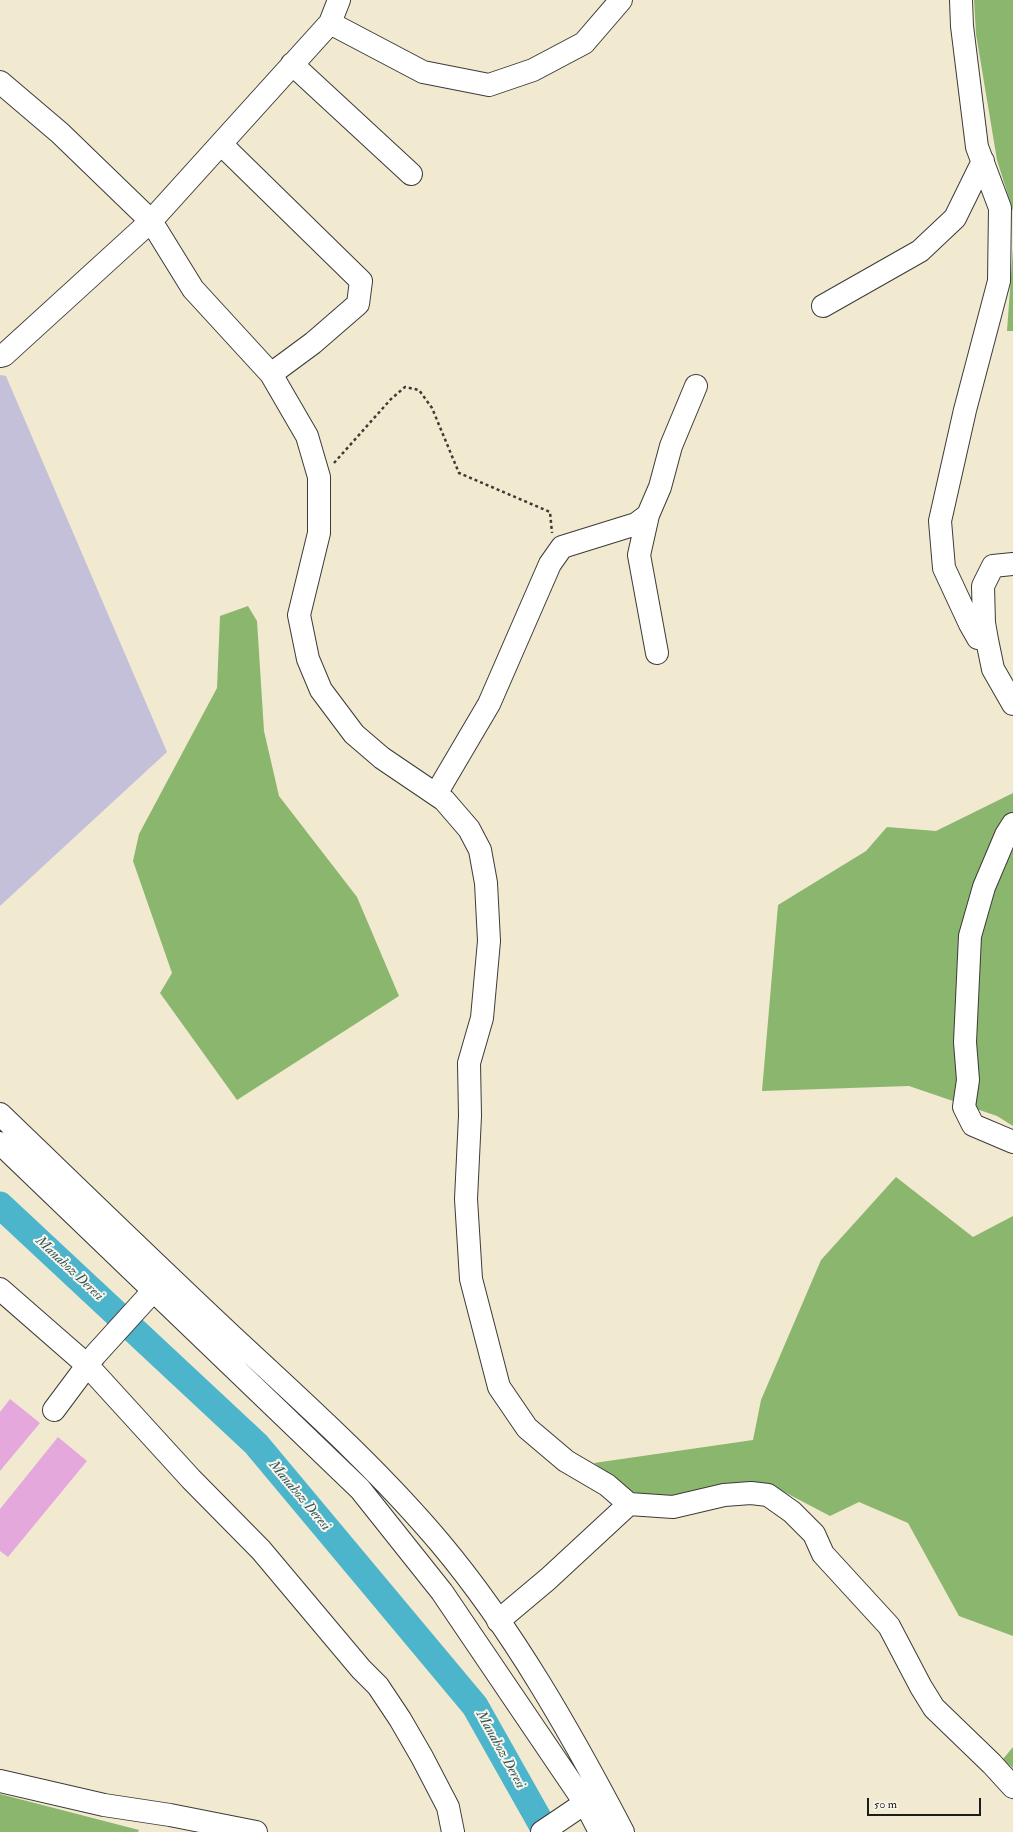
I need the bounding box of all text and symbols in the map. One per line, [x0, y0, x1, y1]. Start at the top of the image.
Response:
water label: Manahoz Deresi [32, 1233, 106, 1305]
water label: Manahoz Deresi [265, 1457, 333, 1535]
water label: Manahoz Deresi [472, 1708, 528, 1792]
scale bar [869, 1790, 983, 1816]
text: 50 m [874, 1797, 897, 1812]

